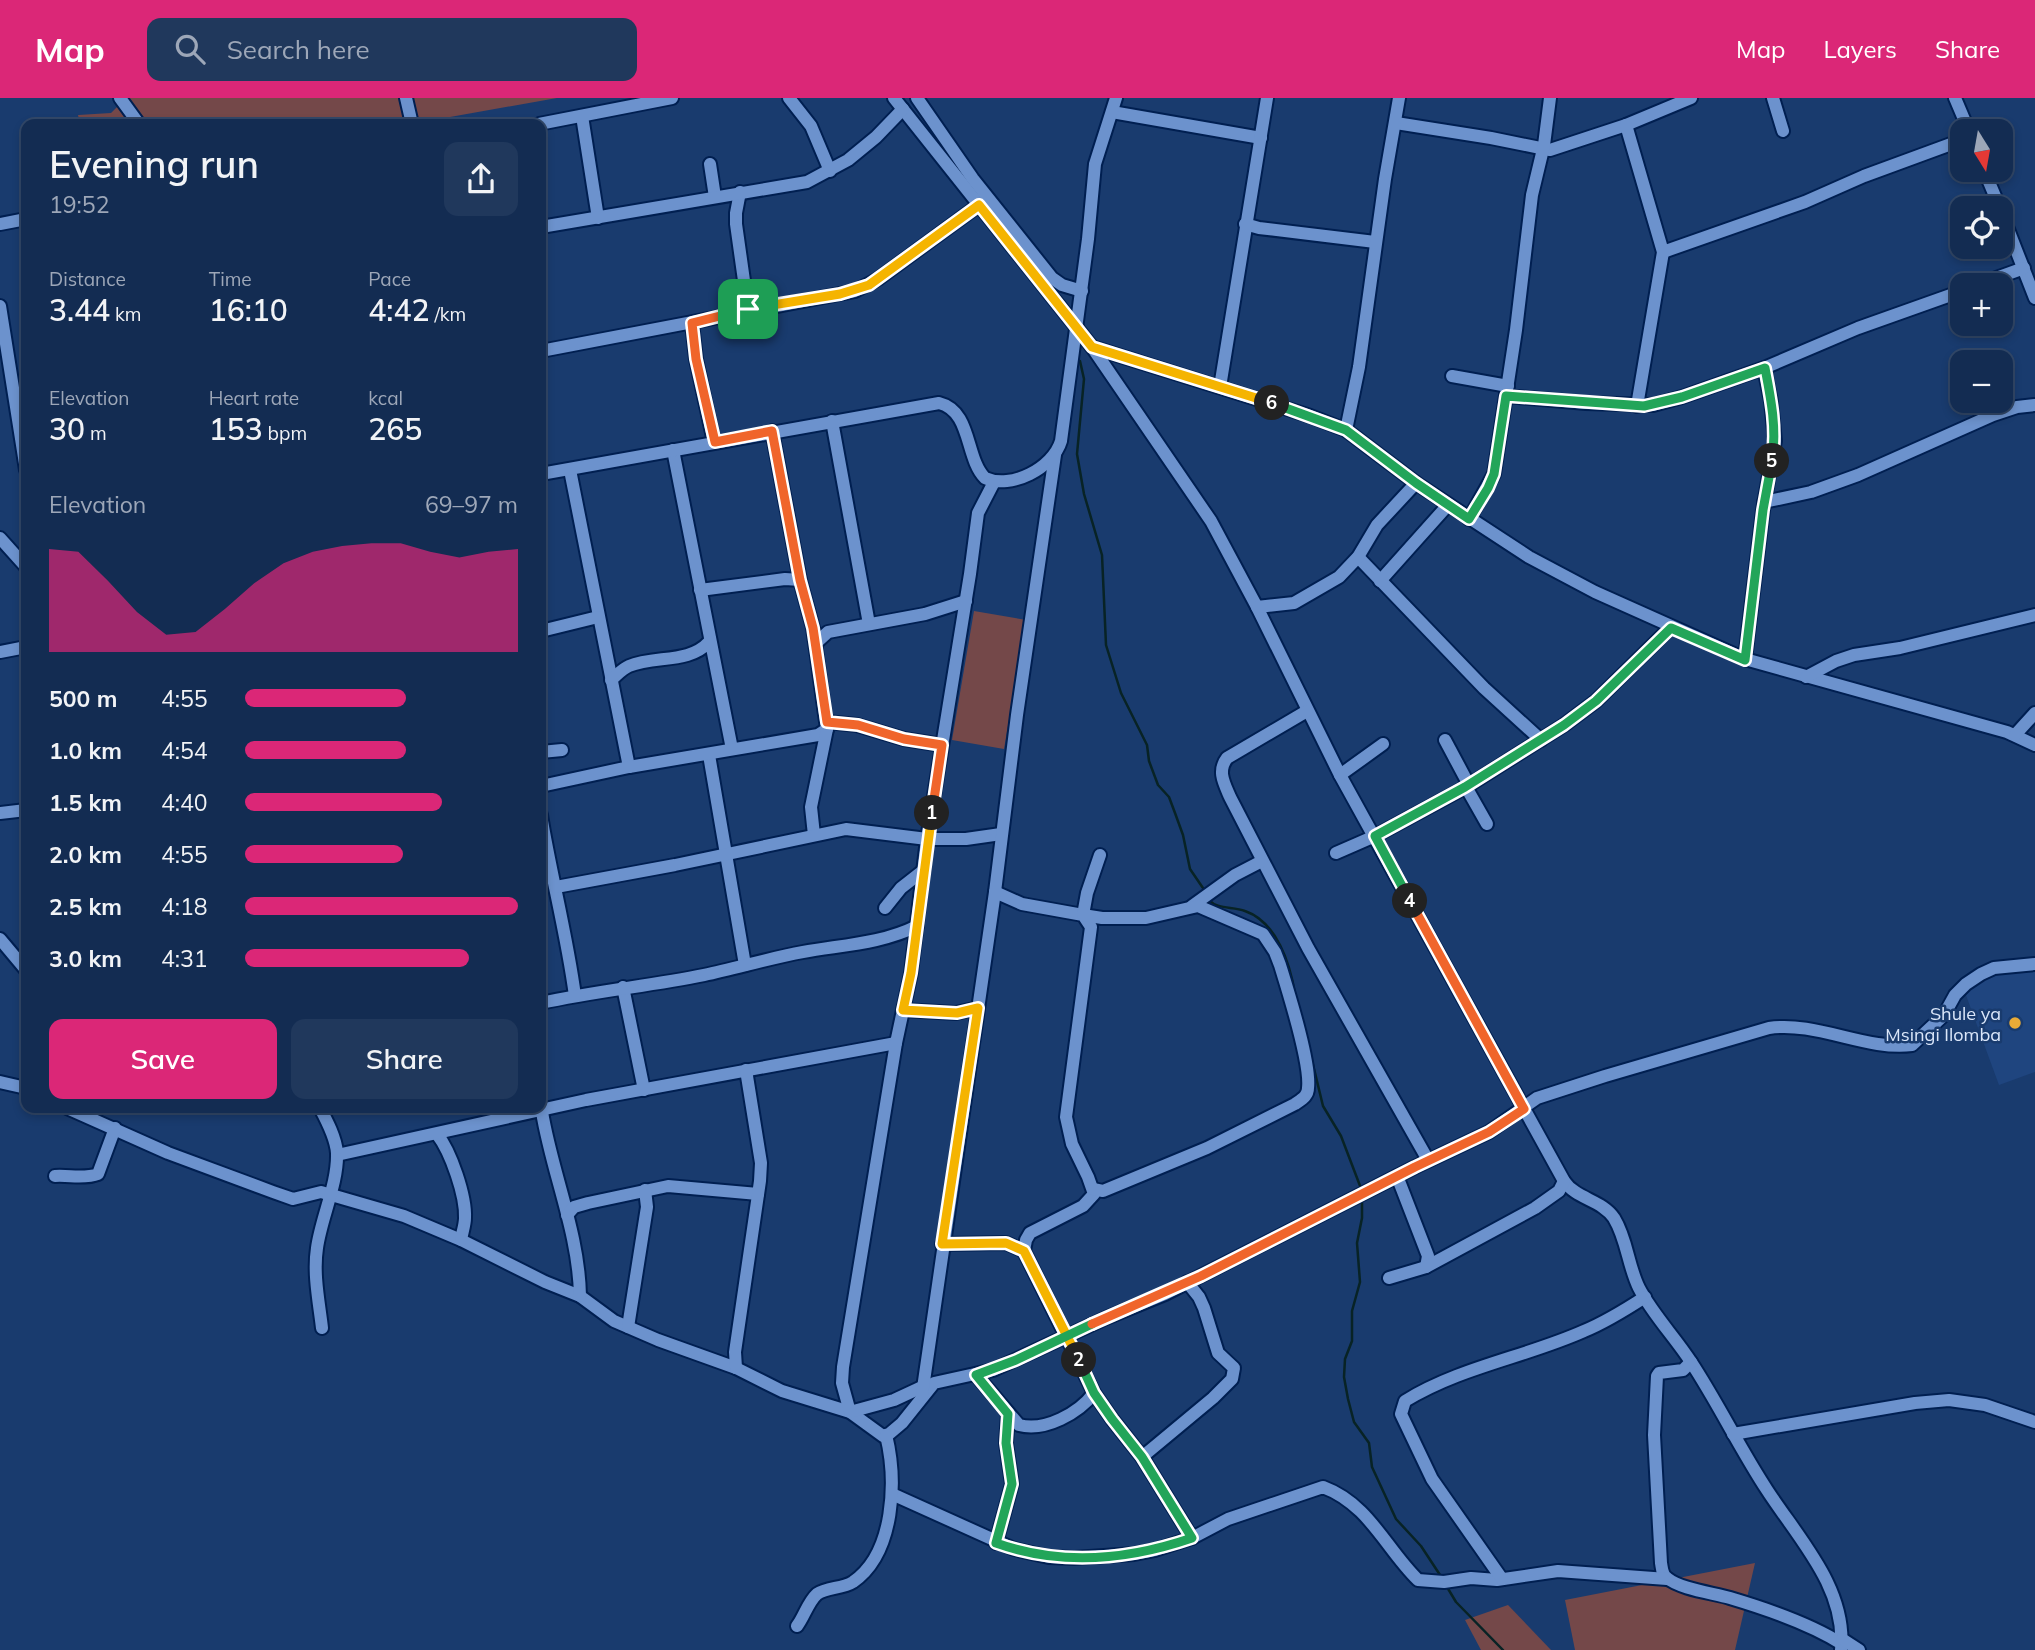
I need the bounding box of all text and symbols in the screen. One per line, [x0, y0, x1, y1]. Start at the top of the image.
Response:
search box [147, 18, 637, 81]
text: Map [35, 29, 105, 70]
icon: search [171, 30, 209, 68]
text: Search here [227, 33, 370, 66]
text: Map [1736, 34, 1785, 64]
text: Layers [1823, 34, 1897, 64]
text: Share [1935, 34, 2000, 64]
north arrow [1950, 119, 2012, 182]
map controls [1950, 119, 2013, 413]
text: Evening run [49, 140, 259, 188]
button: share [444, 142, 518, 216]
text: 19:52 [49, 190, 109, 219]
button: locate [1950, 196, 2013, 259]
text: Distance [49, 267, 126, 291]
text: Time [209, 267, 252, 291]
text: Pace [368, 267, 411, 291]
button: + [1950, 273, 2013, 336]
pin [718, 279, 778, 339]
icon: arrive [729, 290, 767, 328]
text: 3.44 [49, 291, 110, 329]
text: 16:10 [209, 291, 288, 329]
text: 4:42 [368, 291, 429, 329]
text: km [110, 302, 142, 326]
text: /km [429, 302, 466, 326]
button: − [1950, 350, 2013, 413]
text: Elevation [49, 386, 129, 410]
text: Heart rate [209, 386, 299, 410]
text: kcal [368, 386, 403, 410]
pin: 6 [1254, 386, 1290, 420]
text: 6 [1266, 390, 1277, 414]
text: 30 [49, 410, 85, 448]
text: 153 [209, 410, 263, 448]
text: 265 [368, 410, 422, 448]
text: m [85, 421, 107, 445]
text: bpm [263, 421, 307, 445]
pin: 5 [1754, 444, 1790, 478]
text: 5 [1766, 448, 1777, 472]
text: Elevation [49, 490, 146, 519]
text: 69–97 m [425, 490, 518, 519]
text: 500 m [49, 684, 117, 713]
text: 4:55 [161, 684, 208, 713]
text: 1.0 km [49, 736, 122, 765]
text: 4:54 [161, 736, 208, 765]
text: 1.5 km [49, 788, 122, 817]
text: 4:40 [161, 788, 208, 817]
pin: 1 [914, 796, 950, 830]
text: 1 [926, 800, 937, 824]
text: 2.0 km [49, 840, 122, 869]
text: 4:55 [161, 840, 208, 869]
pin: 4 [1392, 884, 1428, 918]
text: 4 [1404, 888, 1415, 912]
text: 2.5 km [49, 892, 122, 921]
text: 4:18 [161, 892, 208, 921]
text: 3.0 km [49, 944, 122, 973]
text: 4:31 [161, 944, 208, 973]
place label: Shule ya Msingi Ilomba [1885, 1002, 2001, 1046]
marker: Shule ya Msingi Ilomba [2007, 1015, 2023, 1031]
button: Save [49, 1019, 277, 1099]
button: Share [291, 1019, 518, 1099]
pin: 2 [1062, 1342, 1096, 1378]
text: 2 [1073, 1347, 1084, 1371]

